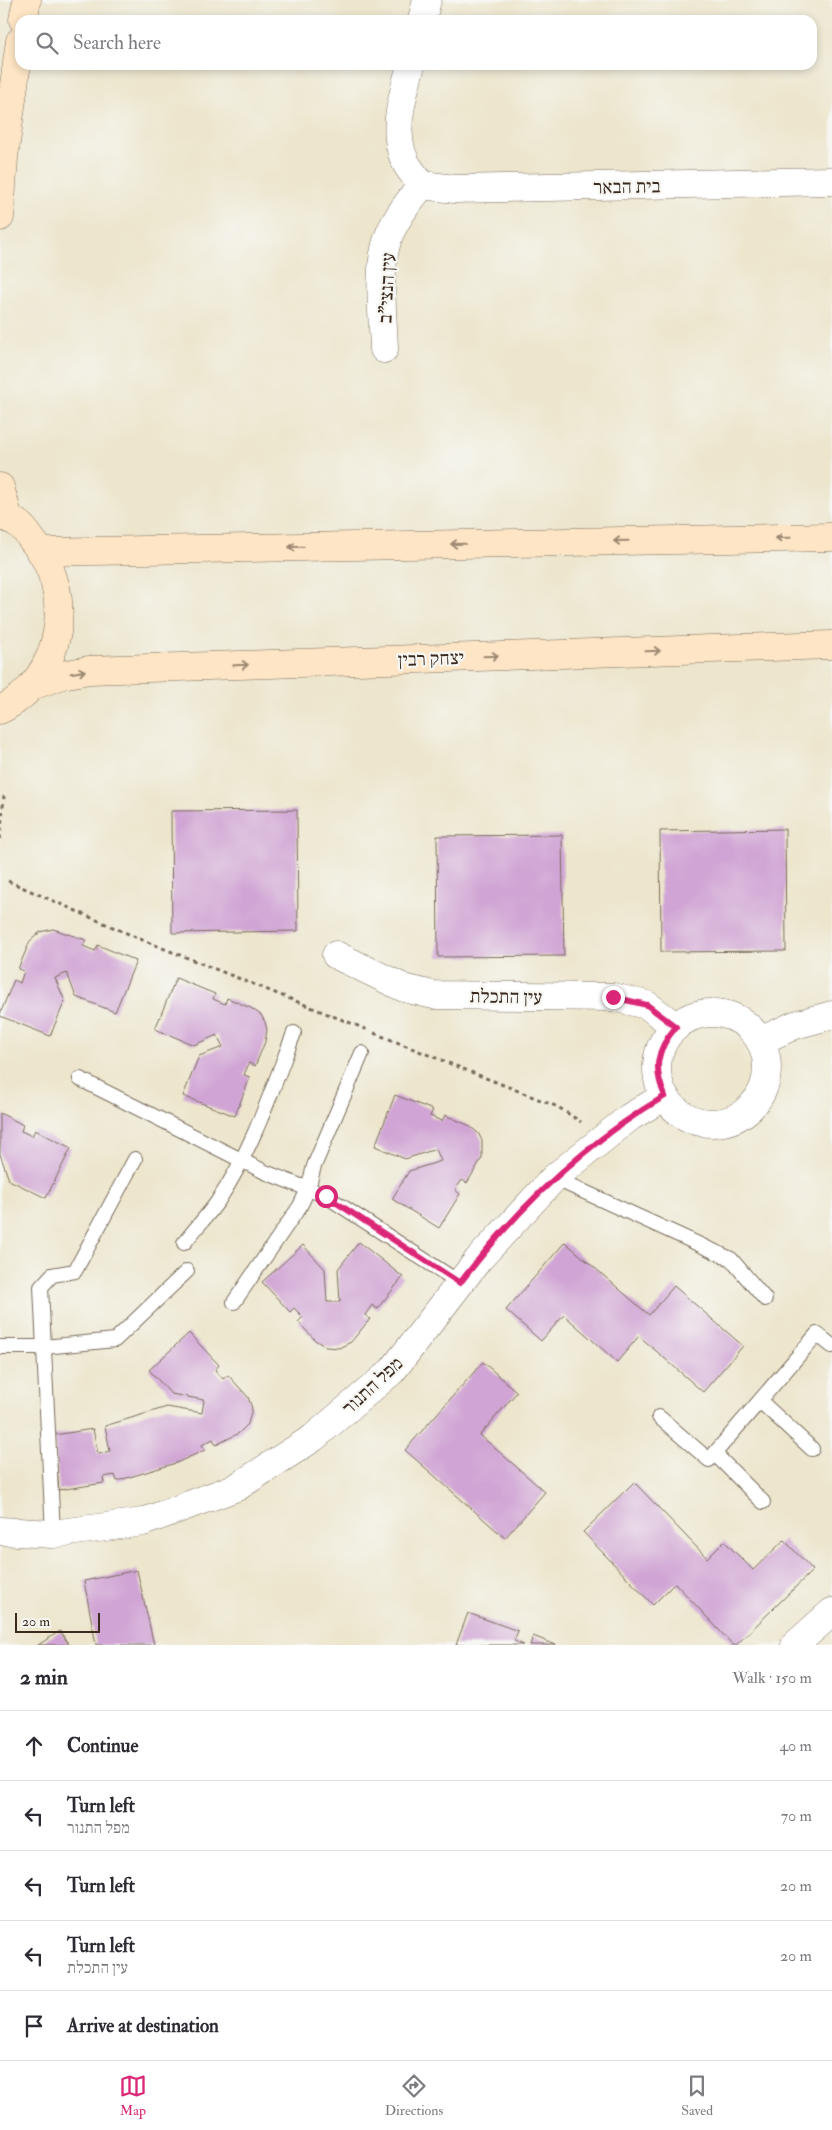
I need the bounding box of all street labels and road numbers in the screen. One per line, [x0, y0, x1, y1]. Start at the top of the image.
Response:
street label: בית הבאר [593, 174, 661, 200]
street label: עין הנצי"ב [373, 252, 401, 324]
street label: יצחק רבין [398, 646, 464, 672]
street label: עין התכלת [470, 984, 542, 1010]
street label: מפל התנור [337, 1352, 408, 1420]

